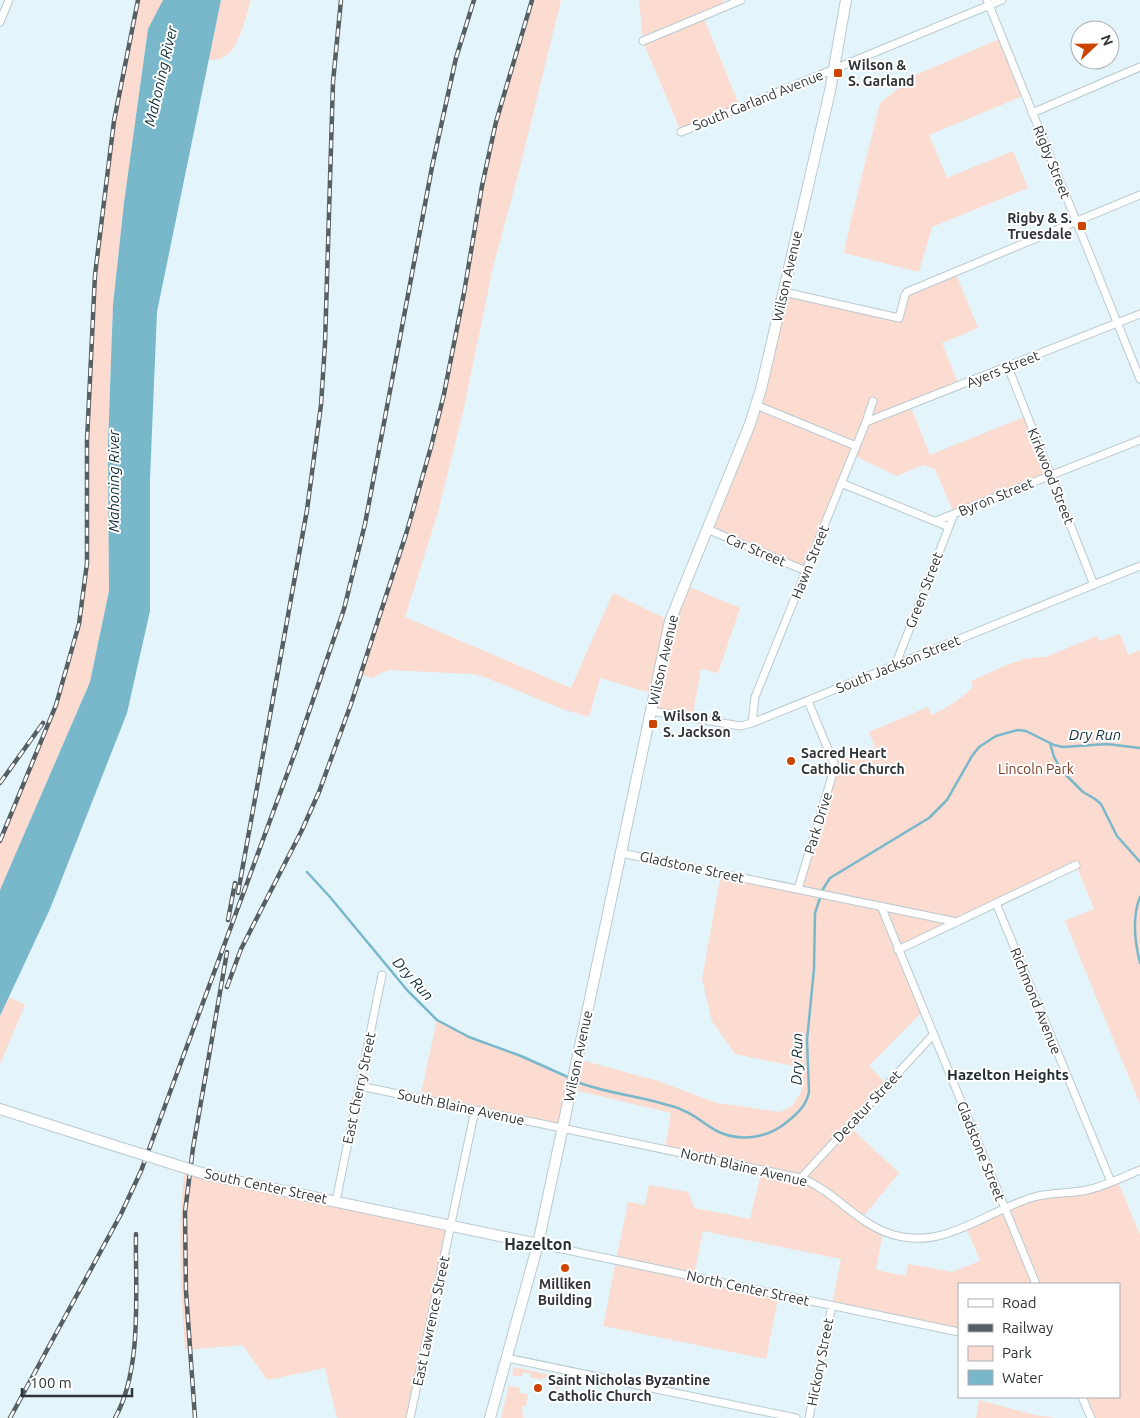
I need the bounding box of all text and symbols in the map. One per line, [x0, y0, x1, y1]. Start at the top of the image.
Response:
north arrow [1070, 20, 1120, 70]
water label: Mahoning River [141, 23, 181, 128]
text: N [1098, 32, 1116, 48]
place label: Wilson & S. Garland [848, 57, 915, 89]
street label: South Garland Avenue [690, 66, 826, 134]
marker: Wilson & S. Garland [832, 67, 844, 79]
street label: Rigby Street [1030, 123, 1074, 201]
place label: Rigby & S. Truesdale [1007, 210, 1072, 242]
marker: Rigby & S. Truesdale [1076, 220, 1088, 232]
street label: Wilson Avenue [769, 229, 805, 323]
street label: Ayers Street [964, 347, 1042, 391]
street label: Kirkwood Street [1024, 426, 1078, 527]
water label: Mahoning River [105, 428, 122, 532]
street label: Byron Street [956, 475, 1036, 519]
street label: Hawn Street [788, 522, 832, 601]
street label: Car Street [724, 530, 789, 570]
street label: Green Street [902, 549, 946, 630]
street label: Wilson Avenue [645, 613, 681, 707]
street label: South Jackson Street [834, 632, 963, 696]
place label: Wilson & S. Jackson [663, 708, 731, 740]
marker: Wilson & S. Jackson [647, 718, 659, 730]
water label: Dry Run [1069, 726, 1121, 743]
place label: Sacred Heart Catholic Church [801, 745, 905, 777]
marker: Sacred Heart Catholic Church [785, 755, 797, 767]
park label: Lincoln Park [998, 761, 1074, 777]
street label: Park Drive [801, 790, 835, 856]
street label: Gladstone Street [638, 848, 746, 886]
street label: Richmond Avenue [1007, 945, 1065, 1057]
water label: Dry Run [390, 953, 437, 1004]
street label: Wilson Avenue [561, 1009, 595, 1103]
street label: East Cherry Street [339, 1030, 379, 1145]
water label: Dry Run [788, 1033, 805, 1085]
street label: Decatur Street [830, 1066, 905, 1145]
district label: Hazelton Heights [947, 1066, 1069, 1083]
street label: South Blaine Avenue [396, 1086, 526, 1128]
street label: Gladstone Street [954, 1099, 1008, 1204]
street label: North Blaine Avenue [679, 1145, 809, 1189]
street label: South Center Street [203, 1165, 329, 1207]
district label: Hazelton [504, 1235, 572, 1253]
street label: East Lawrence Street [409, 1254, 453, 1387]
marker: Milliken Building [559, 1262, 571, 1274]
street label: North Center Street [685, 1267, 811, 1309]
place label: Milliken Building [538, 1276, 592, 1308]
legend [958, 1283, 1120, 1398]
text: Road [1002, 1294, 1037, 1311]
street label: Hickory Street [804, 1316, 836, 1407]
text: Railway [1002, 1319, 1053, 1336]
text: Park [1002, 1344, 1032, 1361]
scale bar [22, 1366, 132, 1398]
text: Water [1002, 1369, 1043, 1386]
place label: Saint Nicholas Byzantine Catholic Church [548, 1372, 710, 1404]
text: 100 m [30, 1374, 72, 1391]
marker: Saint Nicholas Byzantine Catholic Church [532, 1382, 544, 1394]

